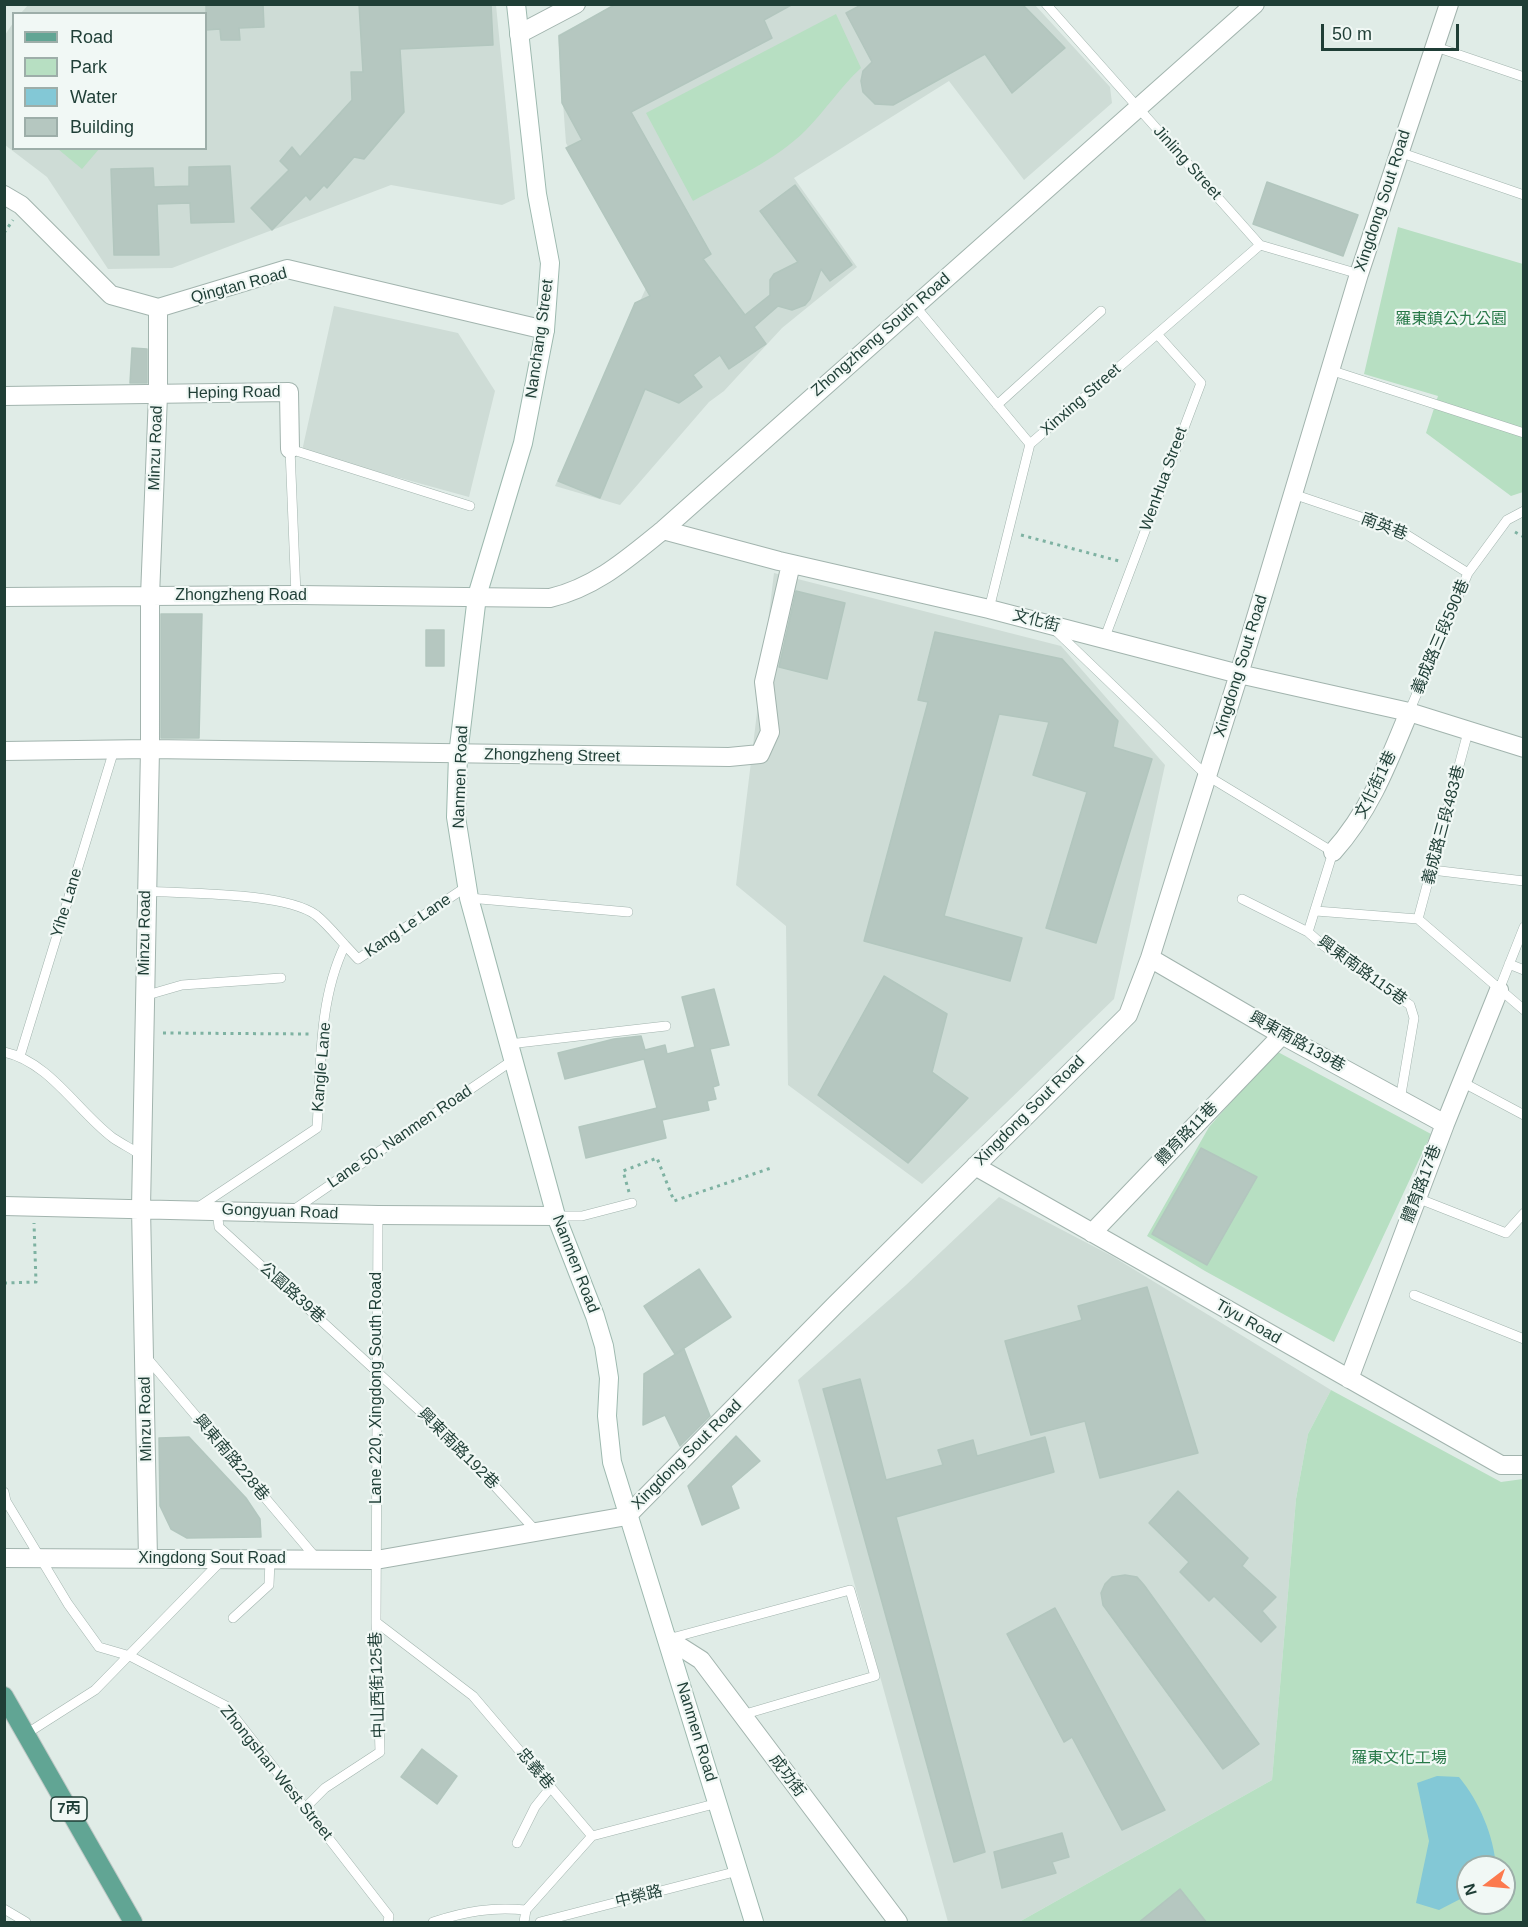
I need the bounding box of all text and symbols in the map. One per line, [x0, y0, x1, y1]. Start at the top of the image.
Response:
legend [12, 12, 207, 150]
scale bar [1324, 12, 1462, 50]
text: 50 m [1332, 24, 1372, 44]
text: Road [70, 27, 113, 47]
text: Park [70, 57, 107, 77]
text: Water [70, 87, 117, 107]
text: Building [70, 117, 134, 137]
street label: Jinling Street [1149, 122, 1225, 204]
street label: Xingdong Sout Road [1351, 128, 1415, 274]
street label: Qingtan Road [189, 264, 289, 308]
street label: Zhongzheng South Road [808, 269, 954, 401]
street label: Nanchang Street [522, 278, 558, 400]
park label: 羅東鎮公九公園 [1395, 310, 1507, 330]
street label: Xinxing Street [1037, 360, 1125, 440]
street label: Heping Road [187, 383, 281, 403]
street label: Minzu Road [145, 405, 167, 491]
street label: WenHua Street [1136, 424, 1192, 534]
street label: 南英巷 [1358, 509, 1410, 545]
street label: 義成路三段590巷 [1408, 577, 1474, 697]
street label: Zhongzheng Road [175, 586, 307, 606]
street label: Xingdong Sout Road [1210, 593, 1272, 739]
street label: 文化街 [1010, 606, 1062, 636]
street label: Nanmen Road [450, 725, 472, 829]
street label: Zhongzheng Street [484, 745, 620, 767]
street label: 文化街1巷 [1351, 748, 1401, 822]
street label: 義成路三段483巷 [1419, 763, 1469, 887]
street label: Yihe Lane [47, 866, 87, 940]
street label: Minzu Road [135, 890, 155, 976]
street label: Kang Le Lane [361, 890, 455, 962]
street label: 興東南路115巷 [1314, 932, 1410, 1010]
street label: 興東南路139巷 [1246, 1008, 1348, 1076]
street label: Kangle Lane [309, 1021, 335, 1113]
street label: Xingdong Sout Road [971, 1052, 1089, 1170]
street label: Lane 50, Nanmen Road [324, 1082, 476, 1192]
street label: 體育路11巷 [1152, 1098, 1222, 1170]
street label: 體育路17巷 [1398, 1142, 1446, 1226]
street label: Gongyuan Road [221, 1200, 339, 1224]
street label: Nanmen Road [548, 1212, 602, 1316]
street label: 公園路39巷 [255, 1258, 329, 1328]
street label: Lane 220, Xingdong South Road [367, 1272, 387, 1504]
street label: Tiyu Road [1212, 1296, 1284, 1348]
street label: Minzu Road [136, 1376, 156, 1462]
street label: Xingdong Sout Road [628, 1396, 746, 1514]
street label: 興東南路192巷 [413, 1404, 503, 1494]
street label: 興東南路228巷 [189, 1411, 273, 1505]
street label: Xingdong Sout Road [138, 1549, 286, 1569]
street label: 中山西街125巷 [367, 1631, 389, 1739]
street label: Nanmen Road [672, 1680, 720, 1784]
street label: Zhongshan West Street [216, 1702, 336, 1844]
street label: 忠義巷 [512, 1744, 558, 1794]
park label: 羅東文化工場 [1351, 1749, 1447, 1769]
street label: 成功街 [765, 1751, 809, 1801]
road number: 7丙 [51, 1797, 87, 1821]
north arrow [1456, 1855, 1516, 1915]
street label: 中榮路 [613, 1882, 665, 1912]
text: N [1460, 1882, 1480, 1897]

